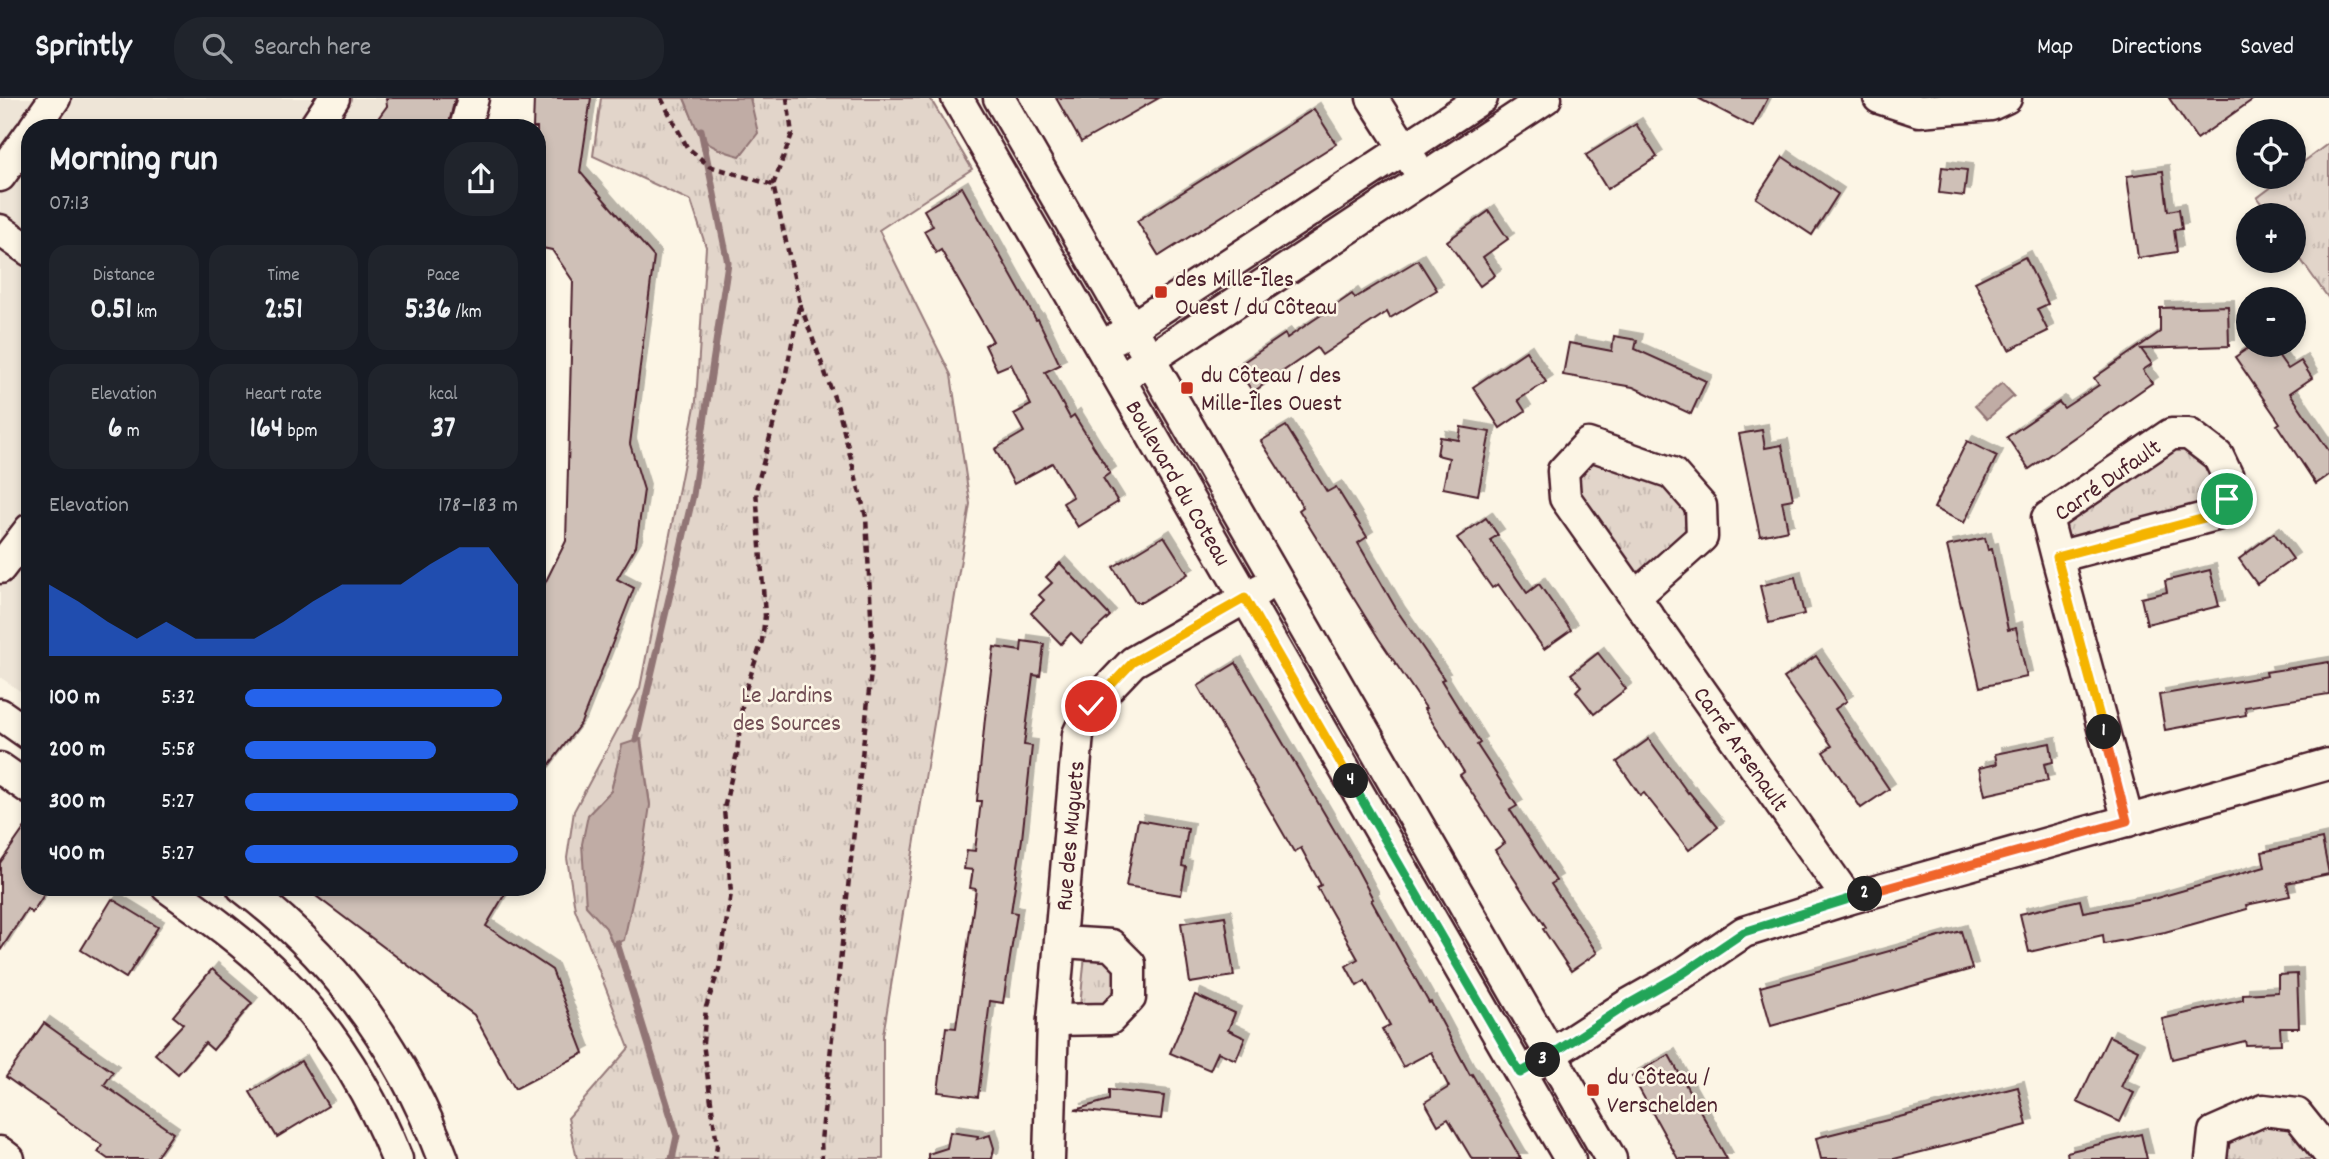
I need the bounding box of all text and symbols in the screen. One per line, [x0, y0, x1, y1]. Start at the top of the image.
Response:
search box [174, 17, 664, 80]
text: Sprintly [35, 25, 132, 72]
icon: search [198, 29, 236, 67]
text: Search here [254, 30, 371, 67]
text: Map [2037, 31, 2073, 65]
text: Directions [2111, 31, 2202, 65]
text: Saved [2240, 31, 2294, 65]
map controls [2236, 119, 2306, 357]
button: locate [2236, 119, 2306, 189]
text: Morning run [49, 134, 218, 189]
button: share [444, 142, 518, 216]
text: 07:13 [49, 188, 89, 221]
button: + [2236, 203, 2306, 273]
text: Distance [93, 263, 155, 290]
text: Time [267, 263, 300, 290]
text: Pace [426, 263, 460, 290]
place label: des Mille-Îles Ouest / du Côteau [1175, 264, 1337, 326]
marker: des Mille-Îles Ouest / du Côteau [1153, 284, 1169, 300]
button: − [2236, 287, 2306, 357]
text: 0.51 [90, 290, 132, 333]
text: 2:51 [264, 290, 303, 333]
text: 5:36 [404, 290, 451, 333]
text: km [132, 300, 157, 327]
text: /km [451, 300, 482, 327]
place label: du Côteau / des Mille-Îles Ouest [1201, 360, 1342, 422]
marker: du Côteau / des Mille-Îles Ouest [1179, 380, 1195, 396]
text: Elevation [91, 382, 157, 409]
text: Heart rate [245, 382, 322, 409]
text: kcal [429, 382, 458, 409]
street label: Boulevard du Coteau [1115, 395, 1238, 573]
text: 6 [108, 409, 122, 452]
text: 164 [249, 409, 283, 452]
text: 37 [431, 409, 456, 452]
text: m [122, 419, 140, 446]
text: bpm [283, 419, 318, 446]
street label: Carré Dufault [2048, 432, 2169, 531]
pin [2197, 469, 2257, 529]
icon: arrive [2208, 480, 2246, 518]
text: Elevation [49, 490, 129, 523]
text: 178–183 m [438, 490, 518, 523]
pin [1061, 676, 1121, 736]
park label: Le Jardins des Sources [733, 680, 841, 742]
street label: Carré Arsenault [1683, 681, 1796, 820]
text: 100 m [49, 682, 100, 715]
text: 5:32 [161, 682, 196, 715]
icon: check [1072, 687, 1110, 725]
pin: 1 [2086, 714, 2122, 750]
text: 1 [2101, 718, 2106, 745]
text: 200 m [49, 734, 105, 767]
text: 5:58 [161, 734, 195, 767]
street label: Rue des Muguets [1049, 760, 1096, 912]
pin: 4 [1334, 764, 1368, 798]
text: 4 [1347, 767, 1354, 794]
text: 300 m [49, 786, 105, 819]
text: 5:27 [161, 786, 194, 819]
text: 400 m [49, 838, 105, 871]
text: 5:27 [161, 838, 194, 871]
pin: 2 [1848, 876, 1882, 912]
text: 2 [1860, 880, 1869, 907]
pin: 3 [1526, 1042, 1560, 1077]
text: 3 [1538, 1046, 1547, 1073]
place label: du Côteau / Verschelden [1607, 1062, 1718, 1124]
marker: du Côteau / Verschelden [1585, 1082, 1601, 1098]

